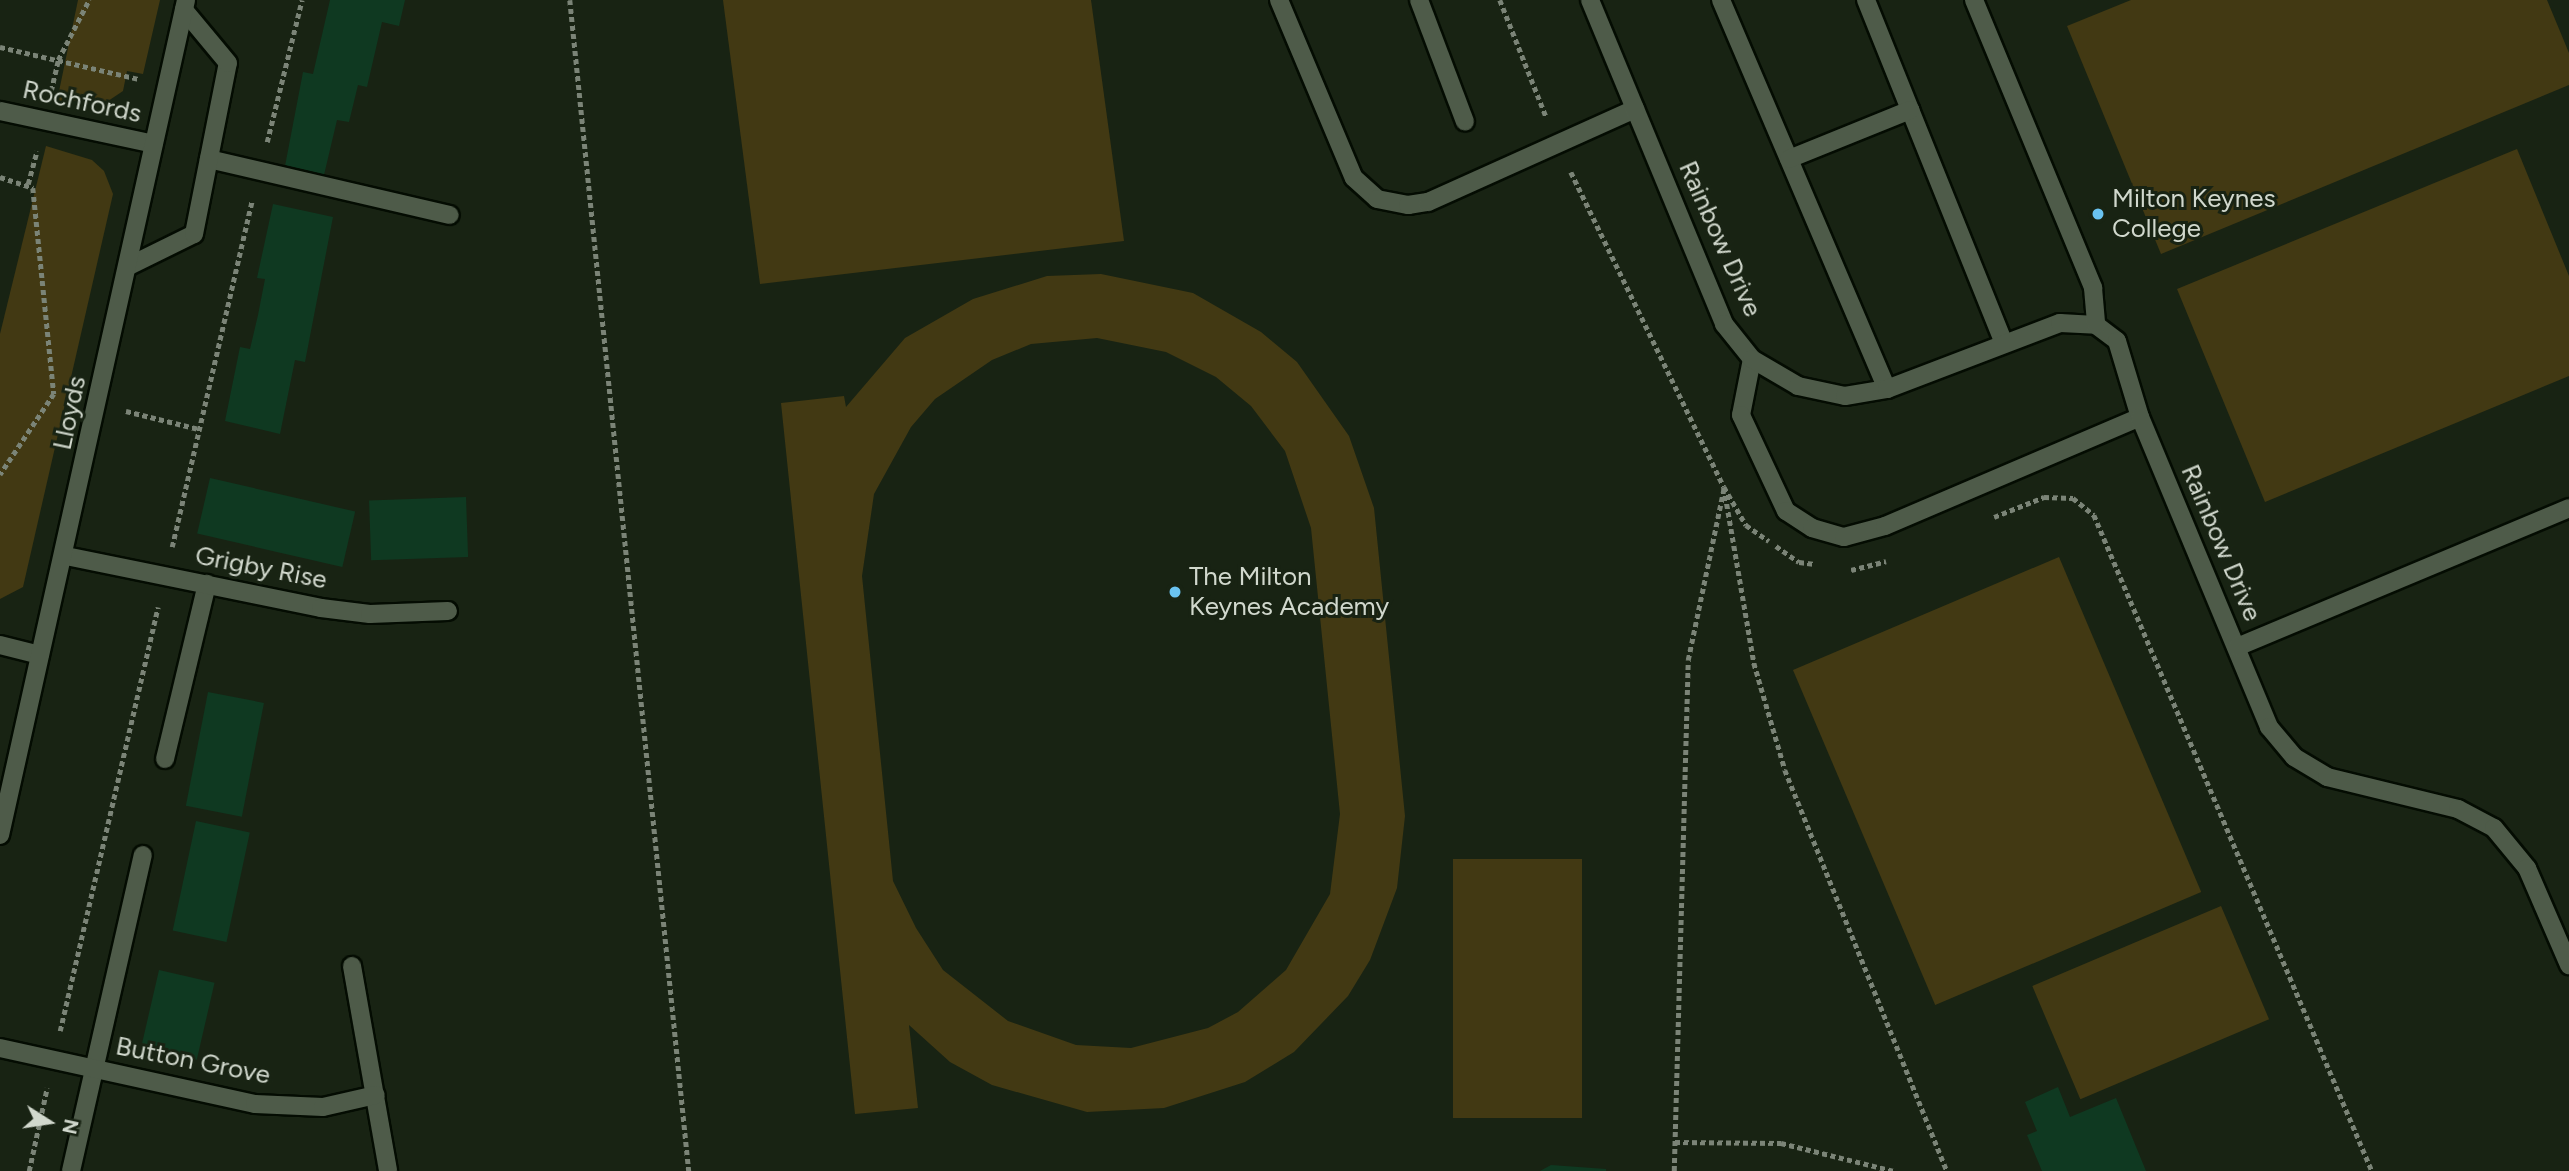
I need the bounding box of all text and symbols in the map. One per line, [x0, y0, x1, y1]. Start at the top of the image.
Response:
street label: Rochfords [20, 74, 144, 130]
street label: Rainbow Drive [1672, 156, 1768, 322]
place label: Milton Keynes College [2112, 183, 2276, 244]
marker: Milton Keynes College [2090, 206, 2106, 222]
street label: Lloyds [47, 373, 93, 453]
street label: Rainbow Drive [2174, 460, 2268, 626]
street label: Grigby Rise [193, 540, 329, 596]
place label: The Milton Keynes Academy [1189, 561, 1389, 622]
marker: The Milton Keynes Academy [1167, 584, 1183, 600]
street label: Button Grove [113, 1031, 273, 1091]
north arrow [14, 1087, 84, 1157]
text: N [57, 1117, 83, 1136]

